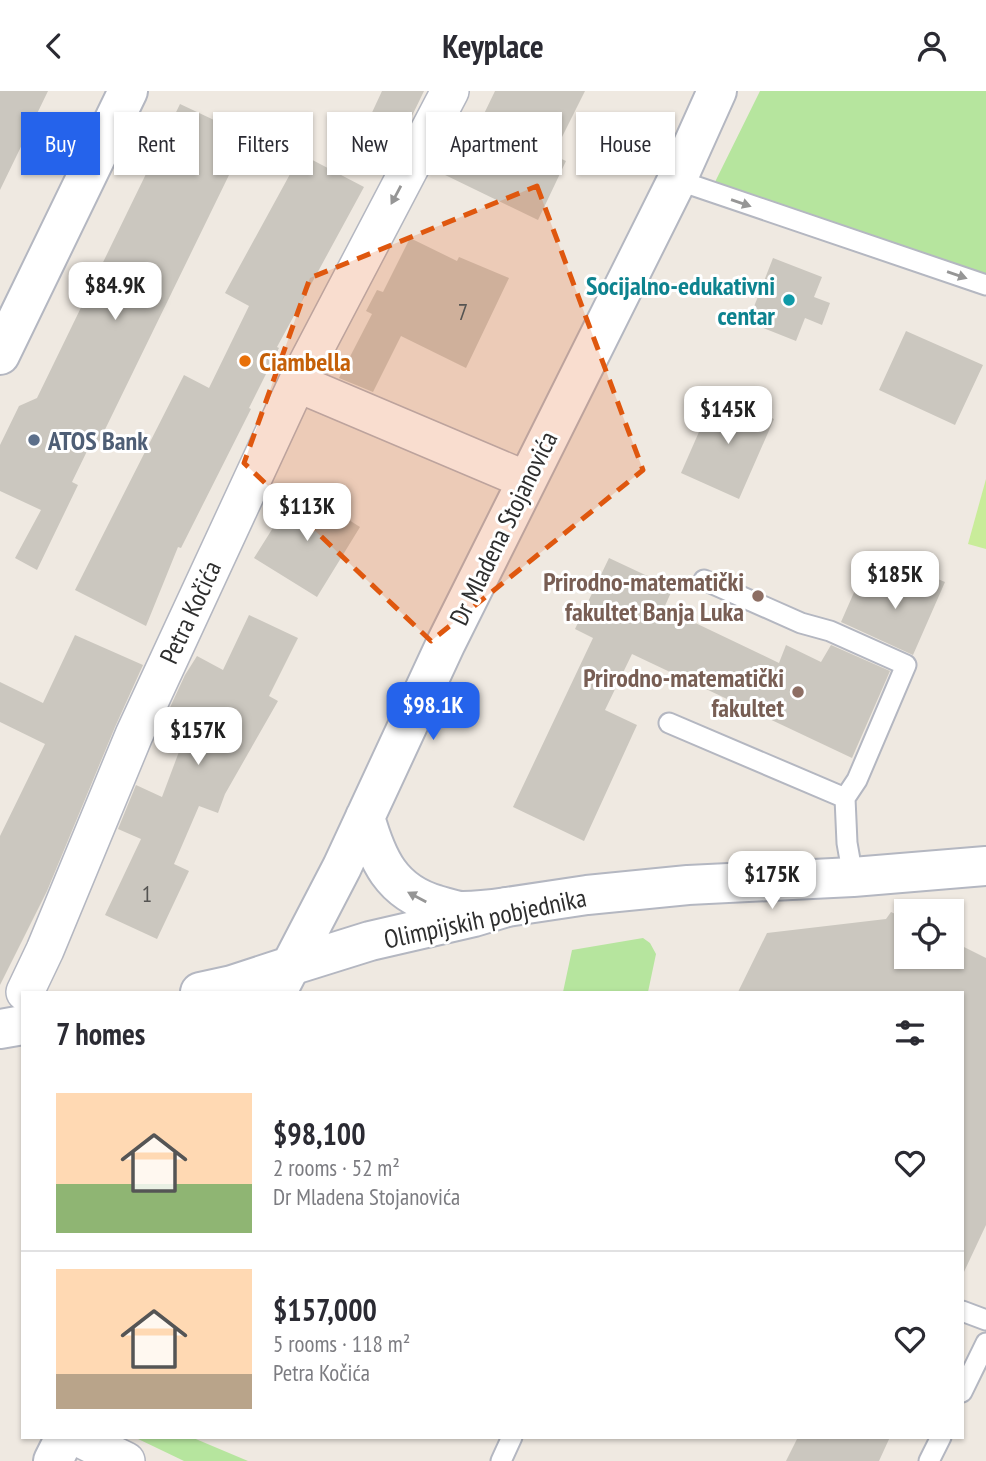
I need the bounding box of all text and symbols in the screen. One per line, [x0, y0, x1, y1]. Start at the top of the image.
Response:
text: Keyplace [442, 25, 544, 67]
icon: back [35, 27, 73, 65]
icon: person [913, 27, 951, 65]
chip: Buy [21, 112, 100, 175]
chip: Rent [114, 112, 199, 175]
chip: Filters [213, 112, 313, 175]
chip: New [327, 112, 412, 175]
chip: Apartment [426, 112, 562, 175]
chip: House [576, 112, 675, 175]
one-way arrow [390, 185, 401, 205]
one-way arrow [731, 198, 752, 209]
pin: $84.9K [58, 263, 172, 322]
place label: Socijalno-edukativni centar [586, 269, 775, 332]
text: $84.9K [85, 270, 145, 299]
one-way arrow [946, 270, 967, 281]
marker: Socijalno-edukativni centar [781, 292, 797, 308]
house number: 7 [458, 297, 468, 326]
place label: Ciambella [259, 345, 351, 378]
marker: Ciambella [237, 353, 253, 369]
pin: $145K [679, 387, 777, 446]
text: $145K [700, 394, 756, 423]
place label: ATOS Bank [47, 424, 148, 457]
street label: Dr Mladena Stojanovića [442, 426, 564, 630]
marker: ATOS Bank [26, 432, 42, 448]
pin: $113K [258, 483, 356, 543]
text: $113K [279, 491, 335, 520]
pin: $185K [846, 552, 944, 611]
street label: Petra Kočića [152, 555, 228, 669]
text: $185K [867, 559, 923, 588]
place label: Prirodno-matematički fakultet Banja Luka [543, 565, 744, 628]
marker: Prirodno-matematički fakultet Banja Luka [750, 588, 766, 604]
place label: Prirodno-matematički fakultet [583, 661, 784, 724]
pin: $98.1K [376, 683, 490, 742]
marker: Prirodno-matematički fakultet [790, 684, 806, 700]
text: $98.1K [403, 690, 463, 719]
pin: $157K [149, 707, 247, 767]
text: $157K [170, 715, 226, 744]
pin: $175K [723, 851, 821, 911]
text: $175K [744, 859, 800, 888]
house number: 1 [142, 879, 152, 908]
street label: Olimpijskih pobjednika [381, 880, 589, 956]
one-way arrow [407, 891, 427, 902]
map controls [894, 899, 964, 969]
button: locate [894, 899, 964, 969]
text: 7 homes [56, 1014, 145, 1053]
icon: filters [891, 1014, 929, 1052]
text: $98,100 [273, 1114, 366, 1153]
icon: home [112, 1121, 196, 1205]
icon: heart [891, 1144, 929, 1182]
text: 2 rooms · 52 m² [273, 1153, 400, 1182]
text: Dr Mladena Stojanovića [273, 1182, 460, 1211]
text: $157,000 [273, 1290, 377, 1329]
icon: home [112, 1297, 196, 1381]
icon: heart [891, 1320, 929, 1358]
text: 5 rooms · 118 m² [273, 1329, 410, 1358]
text: Petra Kočića [273, 1358, 370, 1387]

